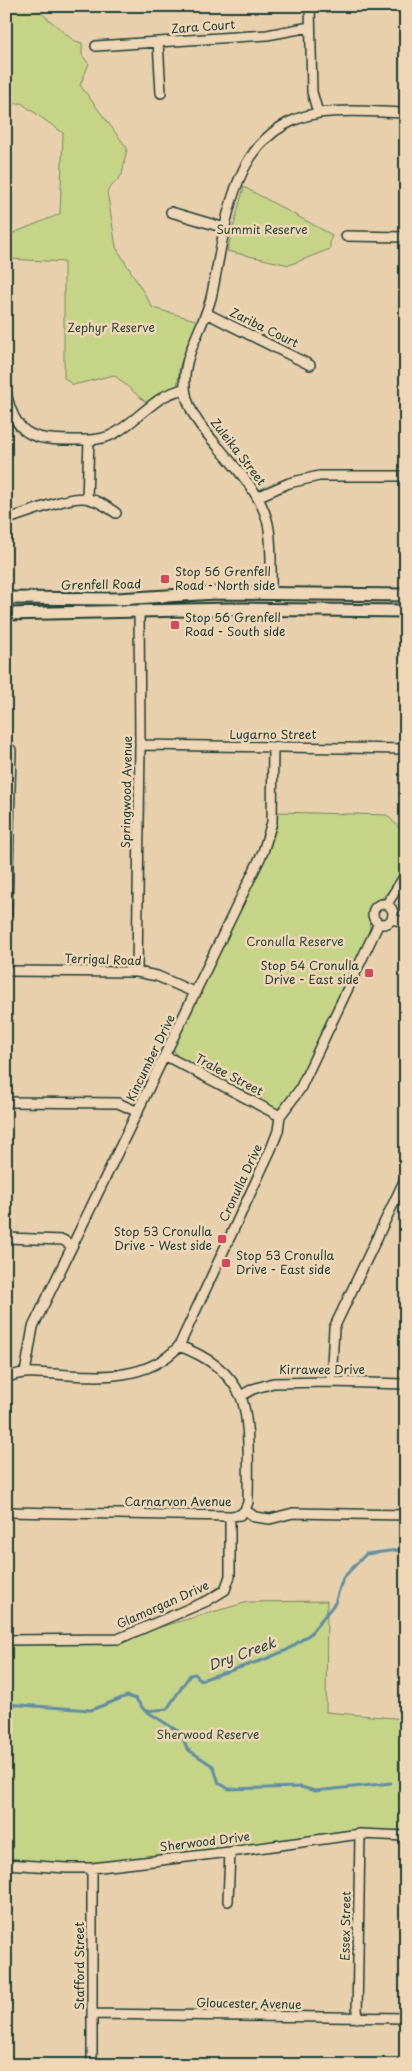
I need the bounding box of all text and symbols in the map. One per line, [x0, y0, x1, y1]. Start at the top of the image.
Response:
street label: Zara Court [170, 15, 236, 37]
park label: Summit Reserve [216, 220, 308, 238]
street label: Zariba Court [227, 303, 302, 352]
park label: Zephyr Reserve [67, 318, 155, 336]
street label: Zuleika Street [207, 414, 271, 489]
place label: Stop 56 Grenfell Road - North side [175, 562, 275, 594]
marker: Stop 56 Grenfell Road - North side [159, 573, 171, 585]
street label: Grenfell Road [61, 574, 141, 594]
place label: Stop 56 Grenfell Road - South side [185, 608, 285, 640]
marker: Stop 56 Grenfell Road - South side [169, 619, 181, 631]
street label: Lugarno Street [230, 725, 317, 743]
street label: Springwood Avenue [116, 735, 136, 848]
park label: Cronulla Reserve [246, 932, 344, 950]
street label: Terrigal Road [64, 949, 142, 969]
place label: Stop 54 Cronulla Drive - East side [260, 956, 359, 988]
marker: Stop 54 Cronulla Drive - East side [363, 967, 375, 979]
street label: Kincumber Drive [121, 1011, 179, 1104]
street label: Tralee Street [192, 1049, 267, 1100]
street label: Cronulla Drive [214, 1141, 266, 1224]
place label: Stop 53 Cronulla Drive - West side [114, 1222, 212, 1254]
marker: Stop 53 Cronulla Drive - West side [216, 1233, 228, 1245]
place label: Stop 53 Cronulla Drive - East side [236, 1246, 334, 1278]
marker: Stop 53 Cronulla Drive - East side [220, 1257, 232, 1269]
street label: Kirrawee Drive [279, 1360, 365, 1378]
street label: Carnarvon Avenue [124, 1492, 232, 1510]
street label: Glamorgan Drive [114, 1576, 212, 1632]
water label: Dry Creek [205, 1631, 280, 1675]
park label: Sherwood Reserve [157, 1725, 259, 1743]
street label: Sherwood Drive [159, 1827, 251, 1855]
street label: Essex Street [335, 1890, 355, 1961]
street label: Stafford Street [70, 1922, 88, 2010]
street label: Gloucester Avenue [196, 1993, 302, 2013]

